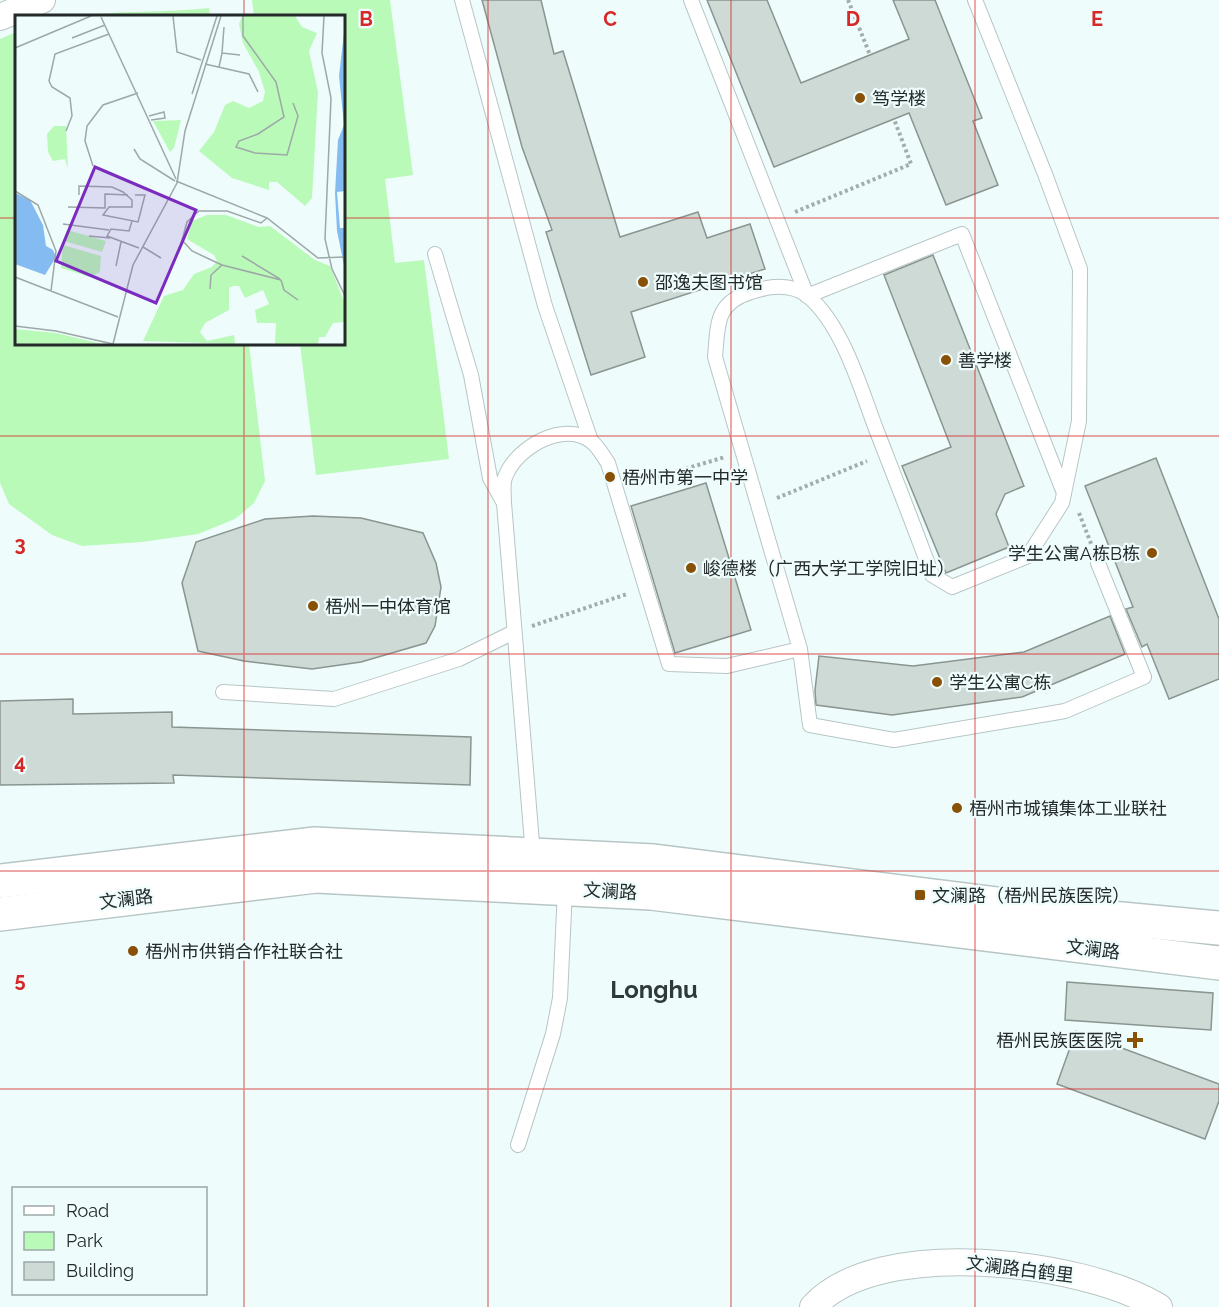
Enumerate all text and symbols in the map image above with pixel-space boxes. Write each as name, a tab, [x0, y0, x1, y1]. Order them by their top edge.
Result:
text: B	[359, 7, 373, 31]
text: C	[603, 7, 617, 31]
text: D	[846, 7, 860, 31]
text: E	[1091, 7, 1103, 31]
inset map	[15, 15, 345, 345]
place label: 笃学楼	[872, 88, 926, 109]
marker: 笃学楼	[853, 91, 867, 105]
place label: 邵逸夫图书馆	[655, 272, 763, 293]
marker: 邵逸夫图书馆	[636, 275, 650, 289]
place label: 善学楼	[958, 350, 1012, 371]
marker: 善学楼	[939, 353, 953, 367]
place label: 梧州市第一中学	[622, 467, 748, 488]
marker: 梧州市第一中学	[603, 470, 617, 484]
text: 3	[14, 532, 26, 556]
place label: 学生公寓A栋B栋	[1008, 543, 1140, 564]
marker: 学生公寓A栋B栋	[1145, 546, 1159, 560]
place label: 峻德楼（广西大学工学院旧址）	[703, 558, 955, 579]
marker: 峻德楼（广西大学工学院旧址）	[684, 561, 698, 575]
place label: 梧州一中体育馆	[325, 596, 451, 617]
marker: 梧州一中体育馆	[306, 599, 320, 613]
place label: 学生公寓C栋	[949, 672, 1051, 693]
marker: 学生公寓C栋	[930, 675, 944, 689]
text: 4	[14, 750, 26, 774]
place label: 梧州市城镇集体工业联社	[969, 798, 1167, 819]
marker: 梧州市城镇集体工业联社	[950, 801, 964, 815]
street label: 文澜路	[582, 879, 638, 903]
street label: 文澜路	[98, 885, 154, 913]
place label: 文澜路（梧州民族医院）	[932, 885, 1130, 906]
marker: 文澜路（梧州民族医院）	[913, 888, 927, 902]
street label: 文澜路	[1065, 935, 1121, 963]
place label: 梧州市供销合作社联合社	[145, 941, 343, 962]
marker: 梧州市供销合作社联合社	[126, 944, 140, 958]
text: 5	[14, 968, 26, 992]
district label: Longhu	[610, 975, 698, 1004]
place label: 梧州民族医医院	[996, 1030, 1122, 1051]
marker: 梧州民族医医院	[1126, 1031, 1144, 1049]
legend	[12, 1187, 207, 1295]
text: Road	[66, 1200, 109, 1221]
text: Park	[66, 1230, 103, 1251]
street label: 文澜路白鹤里	[965, 1252, 1075, 1286]
text: Building	[66, 1260, 134, 1281]

